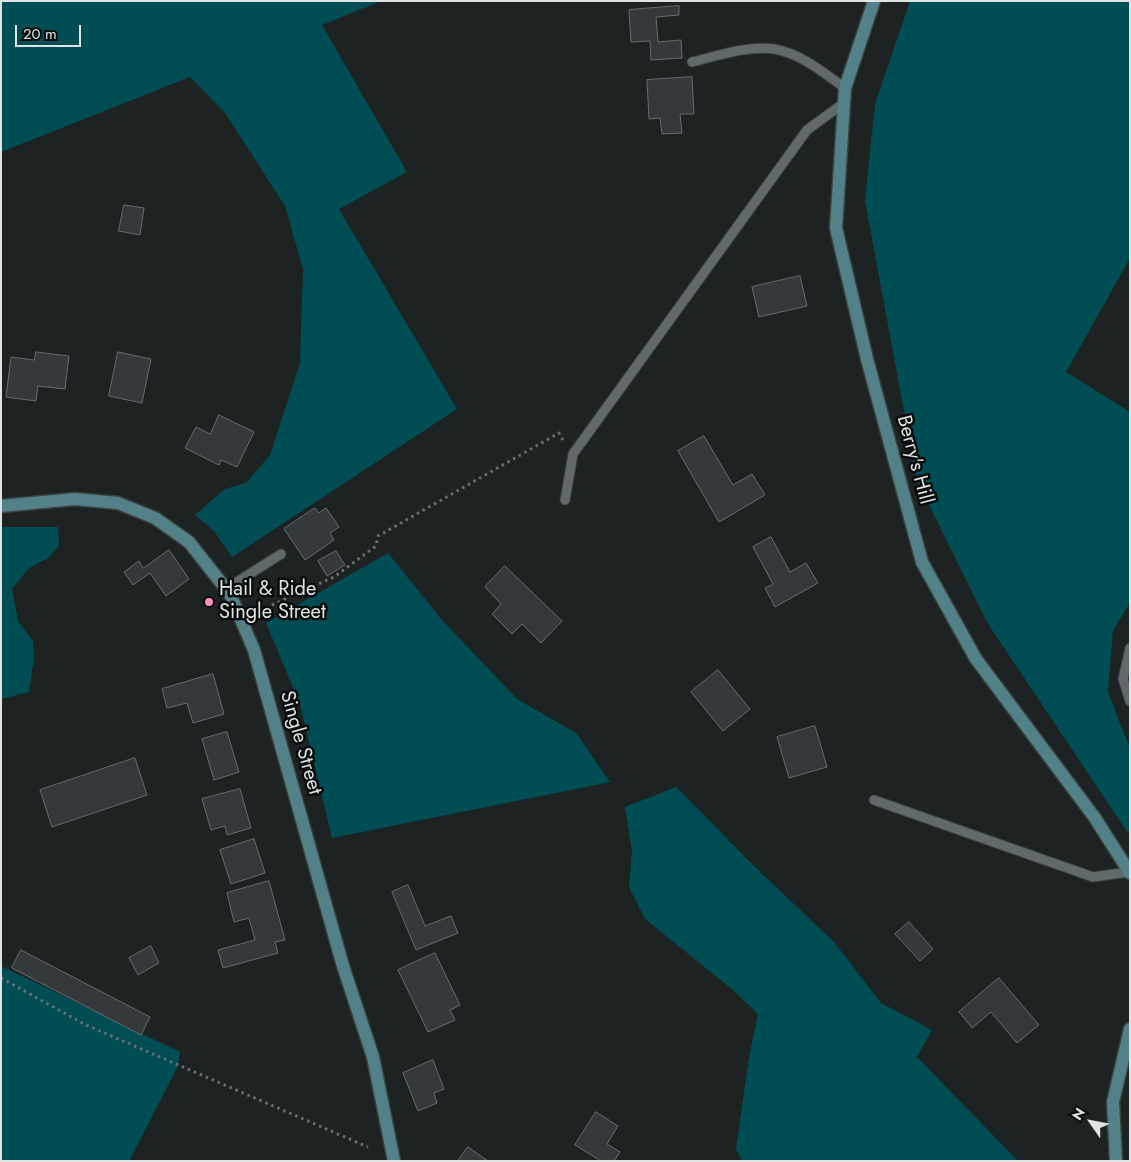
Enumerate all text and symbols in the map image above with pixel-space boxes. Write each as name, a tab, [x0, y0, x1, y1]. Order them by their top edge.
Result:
scale bar	[18, 15, 84, 47]
text: 20 m	[23, 23, 57, 45]
street label: Berry's Hill	[891, 413, 937, 507]
place label: Hail & Ride Single Street	[219, 578, 326, 625]
marker: Hail & Ride Single Street	[203, 596, 215, 608]
street label: Single Street	[274, 688, 326, 798]
north arrow	[1066, 1097, 1116, 1147]
text: N	[1067, 1104, 1090, 1124]

